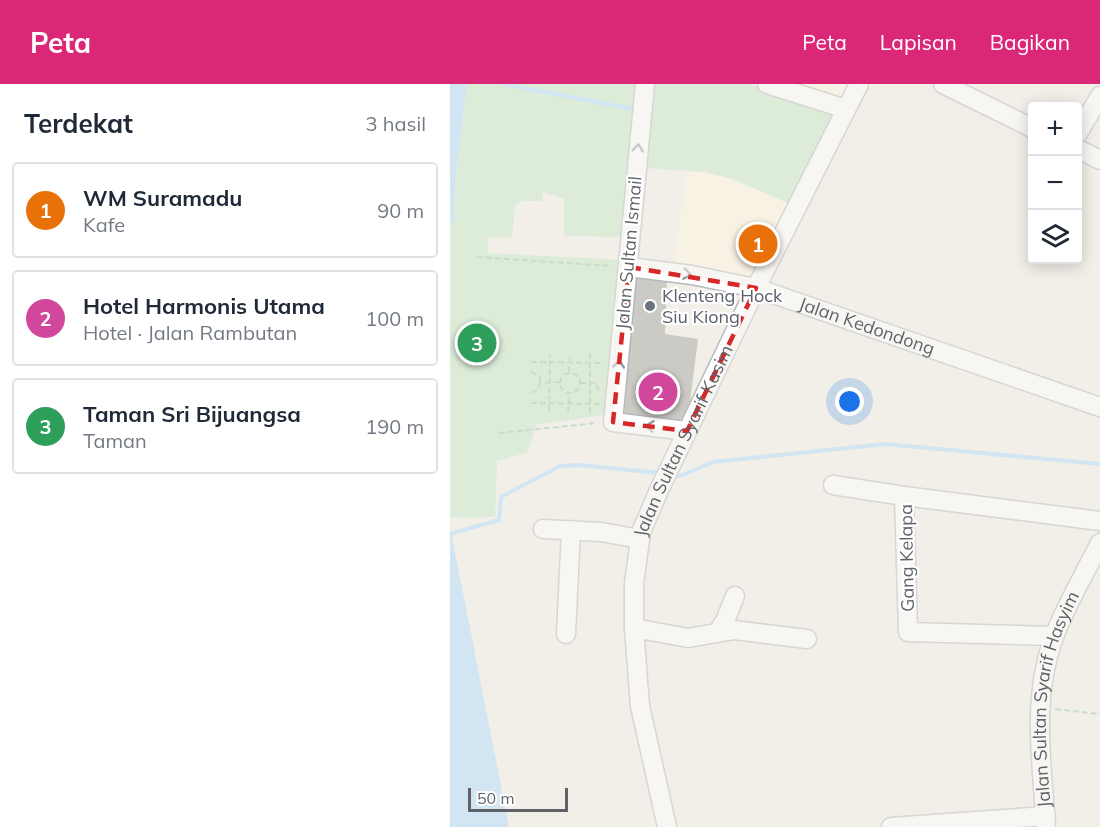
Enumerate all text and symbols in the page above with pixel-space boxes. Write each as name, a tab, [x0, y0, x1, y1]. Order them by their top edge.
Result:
text: Peta	[30, 25, 91, 60]
text: Peta	[802, 29, 847, 55]
text: Lapisan	[880, 29, 957, 55]
text: Bagikan	[990, 29, 1070, 55]
map controls	[1028, 102, 1082, 264]
button: +	[1028, 102, 1082, 156]
text: Terdekat	[24, 107, 133, 140]
text: 3 hasil	[366, 111, 426, 136]
one-way arrow	[631, 144, 644, 153]
button: −	[1028, 156, 1082, 210]
street label: Jalan Sultan Ismail	[610, 175, 647, 331]
text: WM Suramadu	[83, 184, 242, 212]
text: 1	[40, 198, 52, 223]
text: 90 m	[377, 198, 424, 223]
button: layers	[1028, 210, 1082, 264]
text: Kafe	[83, 212, 125, 237]
pin: 1	[738, 222, 778, 266]
one-way arrow	[682, 268, 691, 280]
place label: Klenteng Hock Siu Kiong	[662, 284, 783, 328]
text: Hotel Harmonis Utama	[83, 292, 325, 320]
street label: Jalan Kedondong	[796, 292, 938, 360]
marker: Klenteng Hock Siu Kiong	[643, 299, 657, 313]
text: 2	[40, 306, 52, 331]
text: 100 m	[365, 306, 424, 331]
text: Hotel · Jalan Rambutan	[83, 320, 297, 345]
pin: 3	[458, 320, 496, 366]
street label: Jalan Sultan Syarif Kasim	[629, 341, 738, 538]
one-way arrow	[612, 359, 625, 368]
pin: 2	[638, 370, 678, 414]
your location	[835, 387, 864, 416]
text: Taman Sri Bijuangsa	[83, 400, 301, 428]
text: 3	[40, 414, 52, 439]
text: 190 m	[365, 414, 424, 439]
one-way arrow	[645, 420, 654, 433]
text: Taman	[83, 428, 147, 453]
street label: Gang Kelapa	[894, 504, 919, 612]
street label: Jalan Sultan Syarif Hasyim	[1028, 587, 1084, 809]
scale bar	[468, 785, 568, 812]
text: 50 m	[477, 788, 514, 808]

